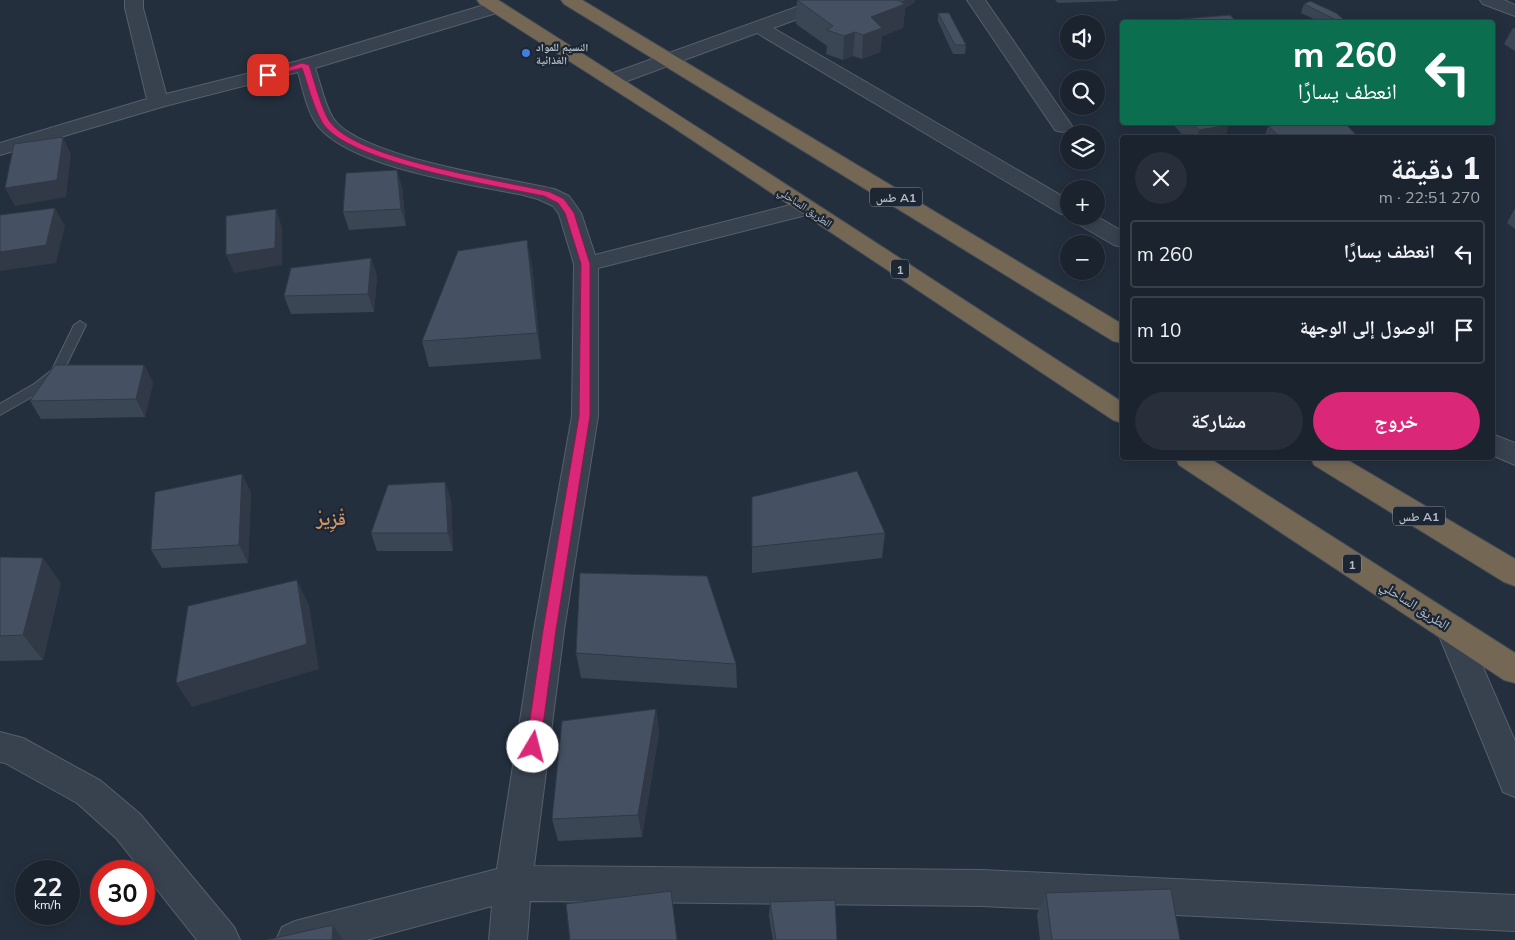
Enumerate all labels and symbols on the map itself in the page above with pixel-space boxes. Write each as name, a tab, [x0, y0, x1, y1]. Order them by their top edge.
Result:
place label: النسيم للمواد الغذائية	[536, 40, 588, 67]
marker: النسيم للمواد الغذائية	[520, 47, 532, 59]
pin	[247, 54, 289, 96]
street label: الطريق الساحلي	[774, 184, 835, 232]
road number: طس A1	[870, 188, 922, 206]
road number: 1	[891, 260, 909, 278]
district label: قْزِيرْ	[315, 506, 346, 533]
road number: طس A1	[1393, 506, 1445, 526]
road number: 1	[1343, 554, 1361, 574]
street label: الطريق الساحلي	[1375, 576, 1453, 636]
position arrow	[506, 720, 558, 772]
speed limit sign: 30	[90, 860, 155, 925]

